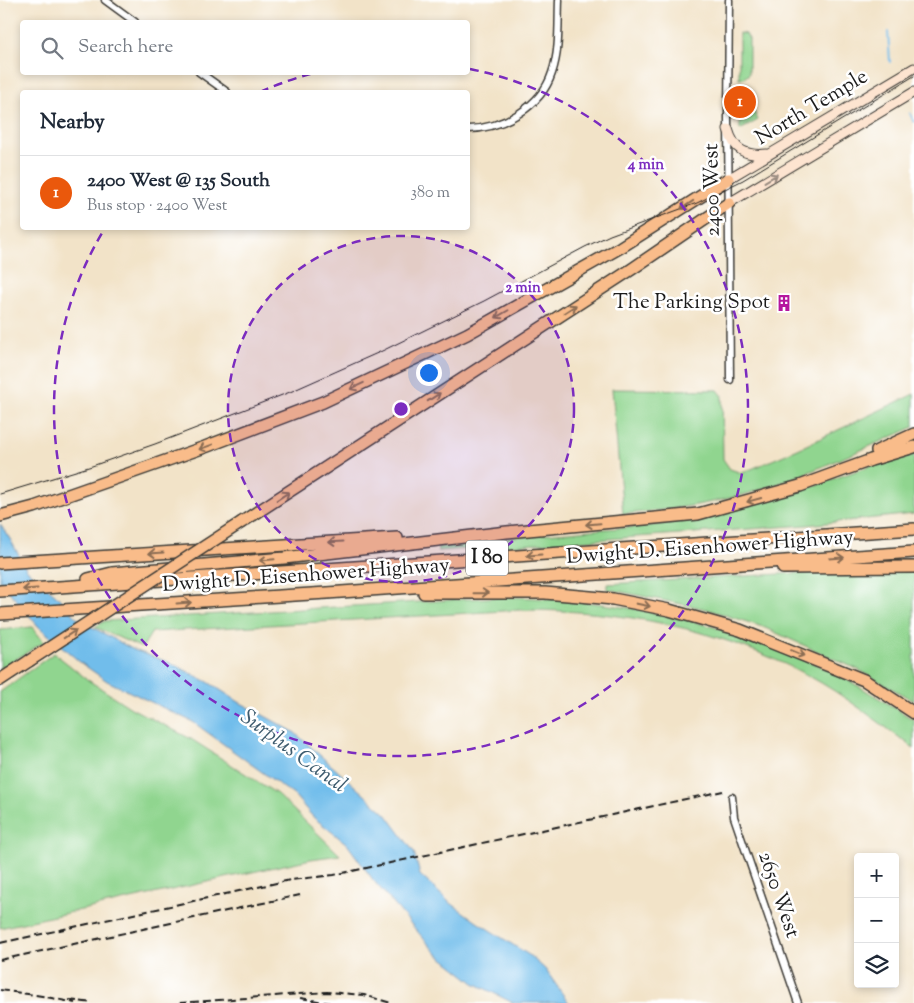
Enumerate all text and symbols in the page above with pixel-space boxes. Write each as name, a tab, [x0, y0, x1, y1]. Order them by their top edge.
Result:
search box	[20, 20, 470, 75]
icon: search	[38, 34, 66, 62]
text: Search here	[78, 34, 173, 61]
street label: North Temple	[750, 63, 874, 153]
pin: 1	[724, 83, 756, 121]
text: Nearby	[40, 108, 105, 138]
street label: 2400 West	[697, 143, 729, 237]
text: 4 min	[627, 155, 664, 176]
text: 2400 West @ 135 South	[87, 168, 270, 195]
one-way arrow	[764, 173, 778, 183]
text: 1	[53, 182, 59, 205]
text: 380 m	[410, 182, 450, 205]
text: Bus stop · 2400 West	[87, 195, 227, 218]
one-way arrow	[680, 199, 694, 210]
text: 2 min	[505, 278, 541, 299]
place label: The Parking Spot	[613, 288, 770, 318]
building icon: The Parking Spot	[774, 293, 794, 313]
one-way arrow	[563, 304, 577, 314]
one-way arrow	[495, 310, 510, 319]
your location	[416, 360, 442, 386]
one-way arrow	[350, 382, 365, 391]
one-way arrow	[426, 392, 440, 402]
centre of rings	[392, 400, 410, 418]
one-way arrow	[199, 443, 214, 452]
one-way arrow	[275, 490, 289, 500]
one-way arrow	[746, 496, 762, 505]
one-way arrow	[586, 520, 602, 529]
street label: Dwight D. Eisenhower Highway	[565, 523, 855, 573]
one-way arrow	[328, 537, 344, 546]
road number: I 80	[466, 540, 508, 576]
one-way arrow	[148, 548, 164, 558]
one-way arrow	[526, 550, 542, 559]
street label: Dwight D. Eisenhower Highway	[161, 551, 451, 601]
one-way arrow	[829, 553, 845, 562]
one-way arrow	[259, 555, 275, 565]
one-way arrow	[23, 584, 39, 593]
one-way arrow	[472, 588, 489, 598]
one-way arrow	[176, 598, 192, 608]
one-way arrow	[634, 601, 650, 610]
one-way arrow	[63, 629, 77, 639]
one-way arrow	[789, 649, 805, 658]
water label: Surplus Canal	[233, 702, 353, 802]
street label: 2650 West	[749, 848, 807, 942]
map controls	[854, 853, 899, 988]
button: +	[854, 853, 899, 898]
button: −	[854, 898, 899, 943]
button: layers	[854, 943, 899, 988]

